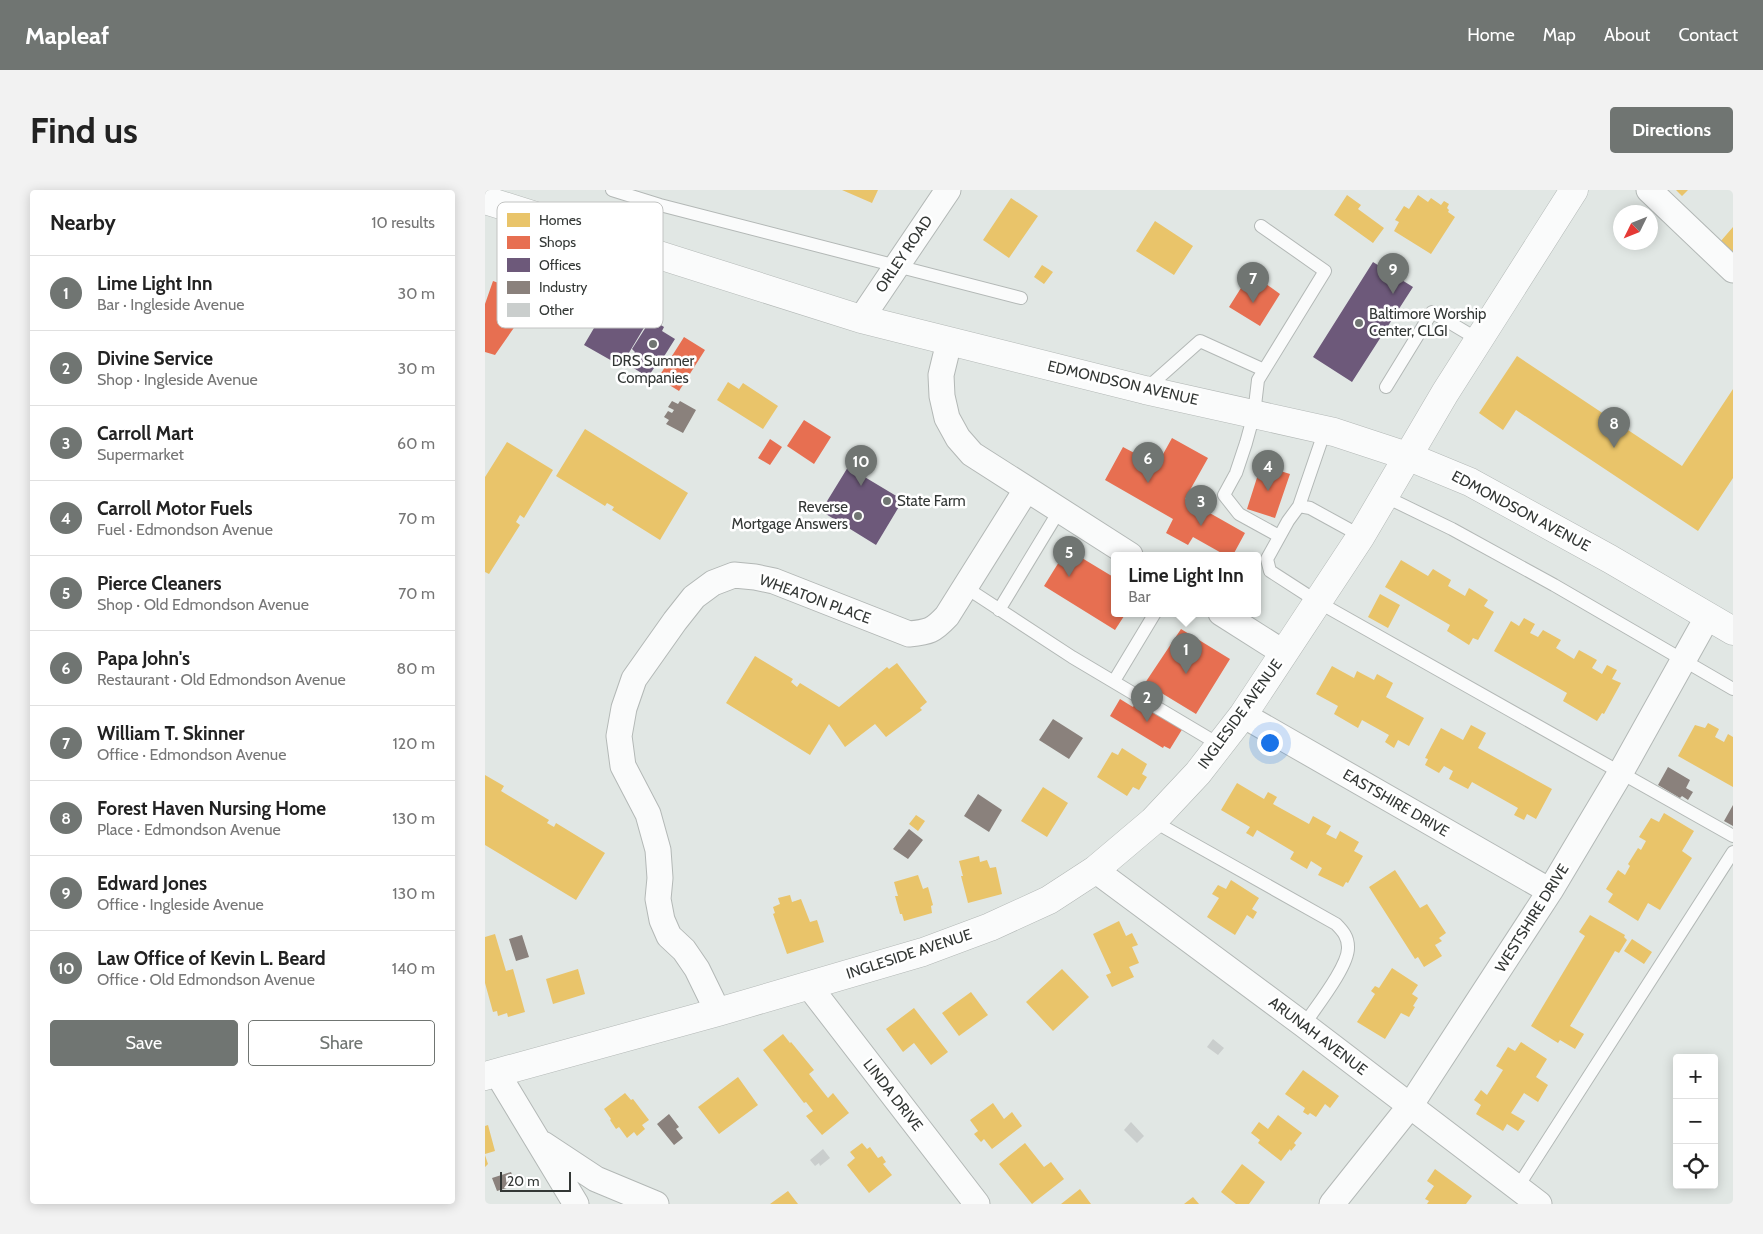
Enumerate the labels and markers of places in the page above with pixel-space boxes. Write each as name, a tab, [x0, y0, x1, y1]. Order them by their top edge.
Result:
pin: 9	[1377, 253, 1409, 294]
pin: 7	[1237, 262, 1269, 303]
place label: Baltimore Worship Center, CLGI	[1369, 305, 1486, 340]
marker: Baltimore Worship Center, CLGI	[1353, 317, 1365, 329]
marker: DRS Sumner Companies	[647, 338, 659, 350]
place label: DRS Sumner Companies	[612, 352, 695, 387]
pin: 8	[1598, 407, 1630, 448]
pin: 6	[1132, 442, 1164, 483]
pin: 10	[845, 445, 877, 486]
pin: 4	[1252, 450, 1284, 491]
pin: 3	[1185, 485, 1217, 526]
place label: State Farm	[897, 492, 966, 510]
marker: State Farm	[881, 495, 893, 507]
place label: Reverse Mortgage Answers	[731, 498, 848, 533]
marker: Reverse Mortgage Answers	[852, 510, 864, 522]
pin: 5	[1053, 536, 1085, 577]
pin: 1	[1170, 633, 1202, 674]
pin: 2	[1131, 681, 1163, 722]

